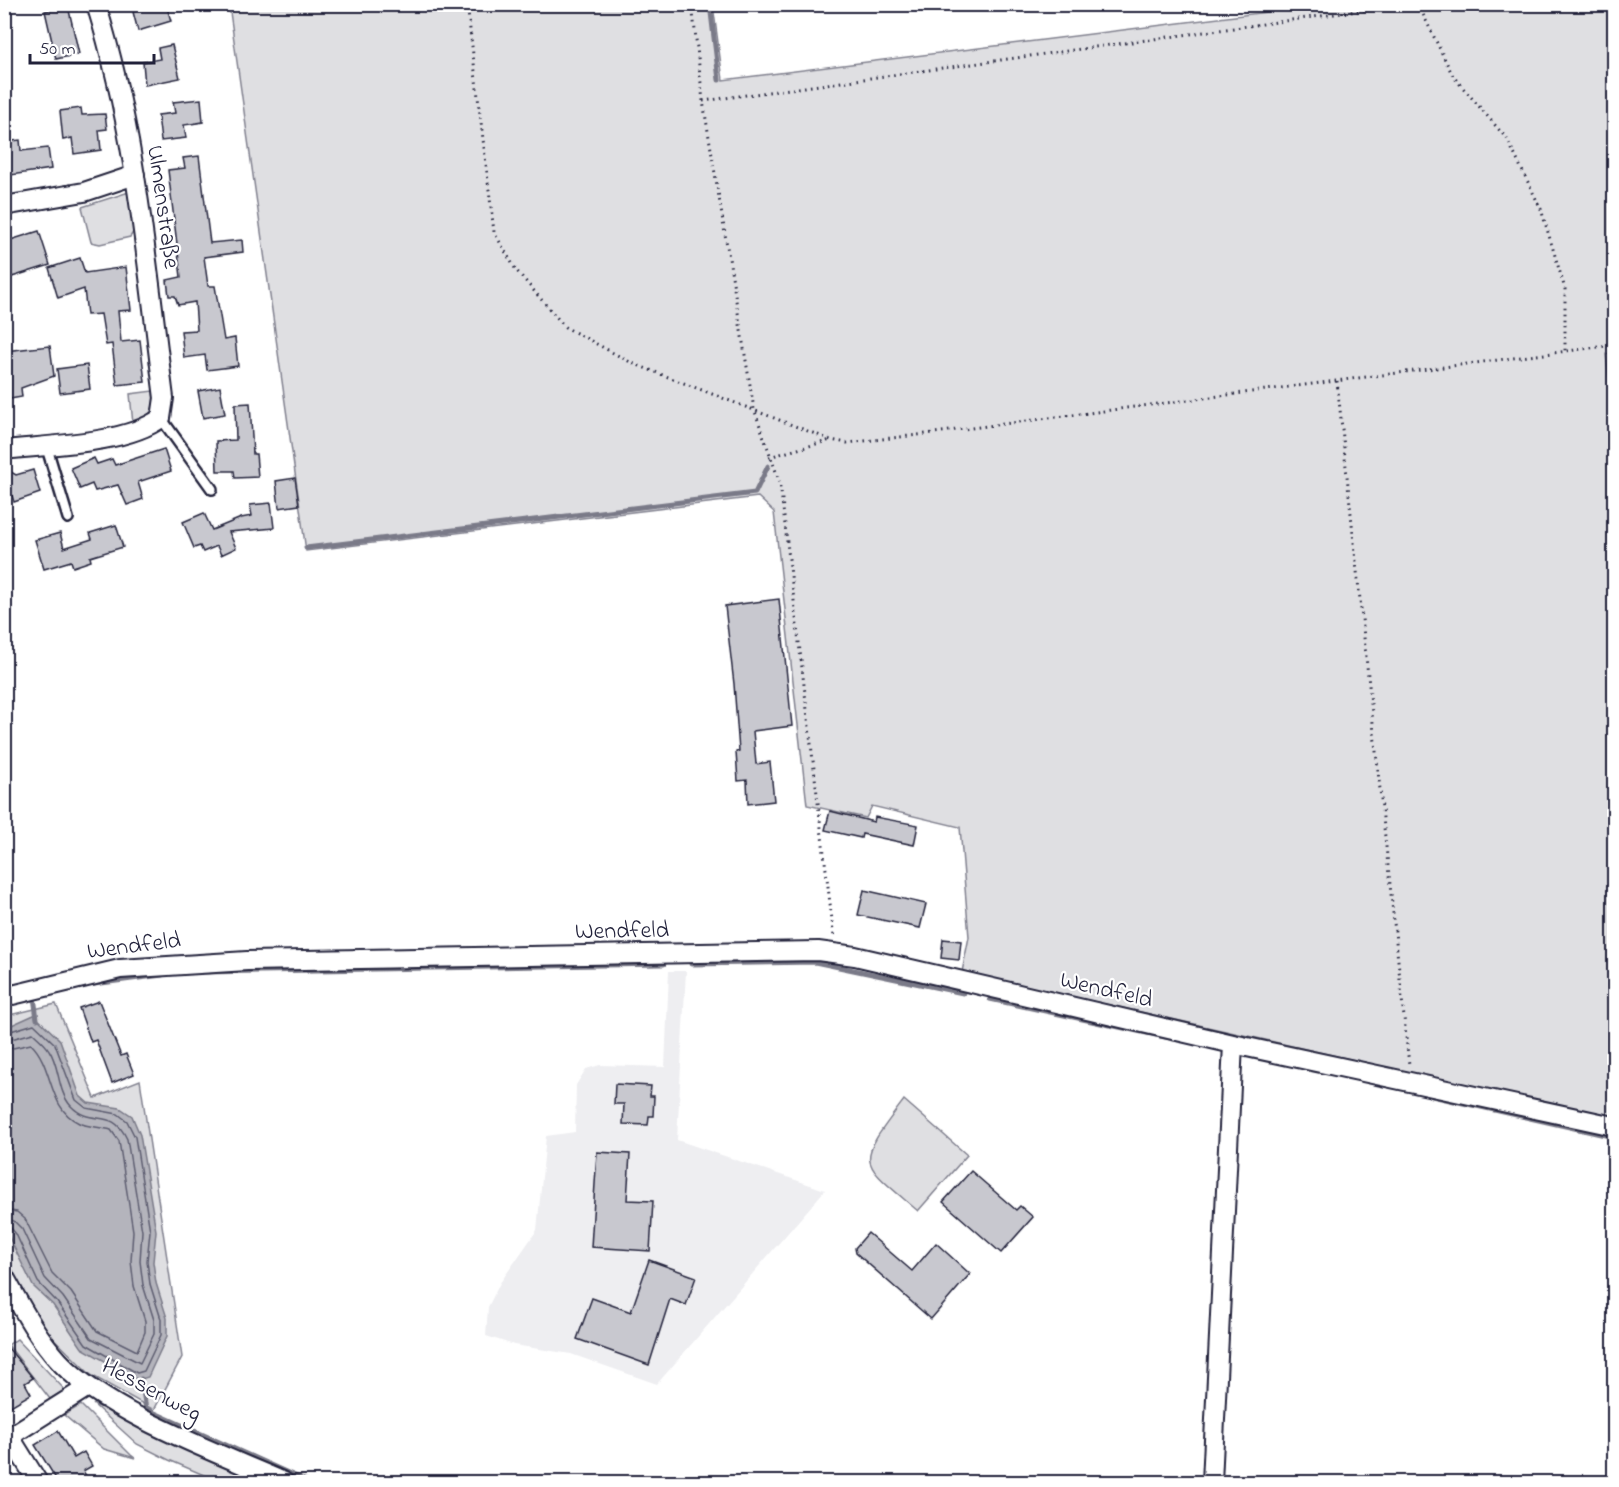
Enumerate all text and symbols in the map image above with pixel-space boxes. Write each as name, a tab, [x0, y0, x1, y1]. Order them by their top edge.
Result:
scale bar	[30, 27, 154, 65]
text: 50 m	[39, 37, 76, 63]
street label: Ulmenstraße	[136, 143, 188, 271]
street label: Wendfeld	[575, 914, 670, 950]
street label: Wendfeld	[85, 924, 183, 970]
street label: Wendfeld	[1056, 963, 1156, 1019]
street label: Hessenweg	[95, 1350, 207, 1432]

